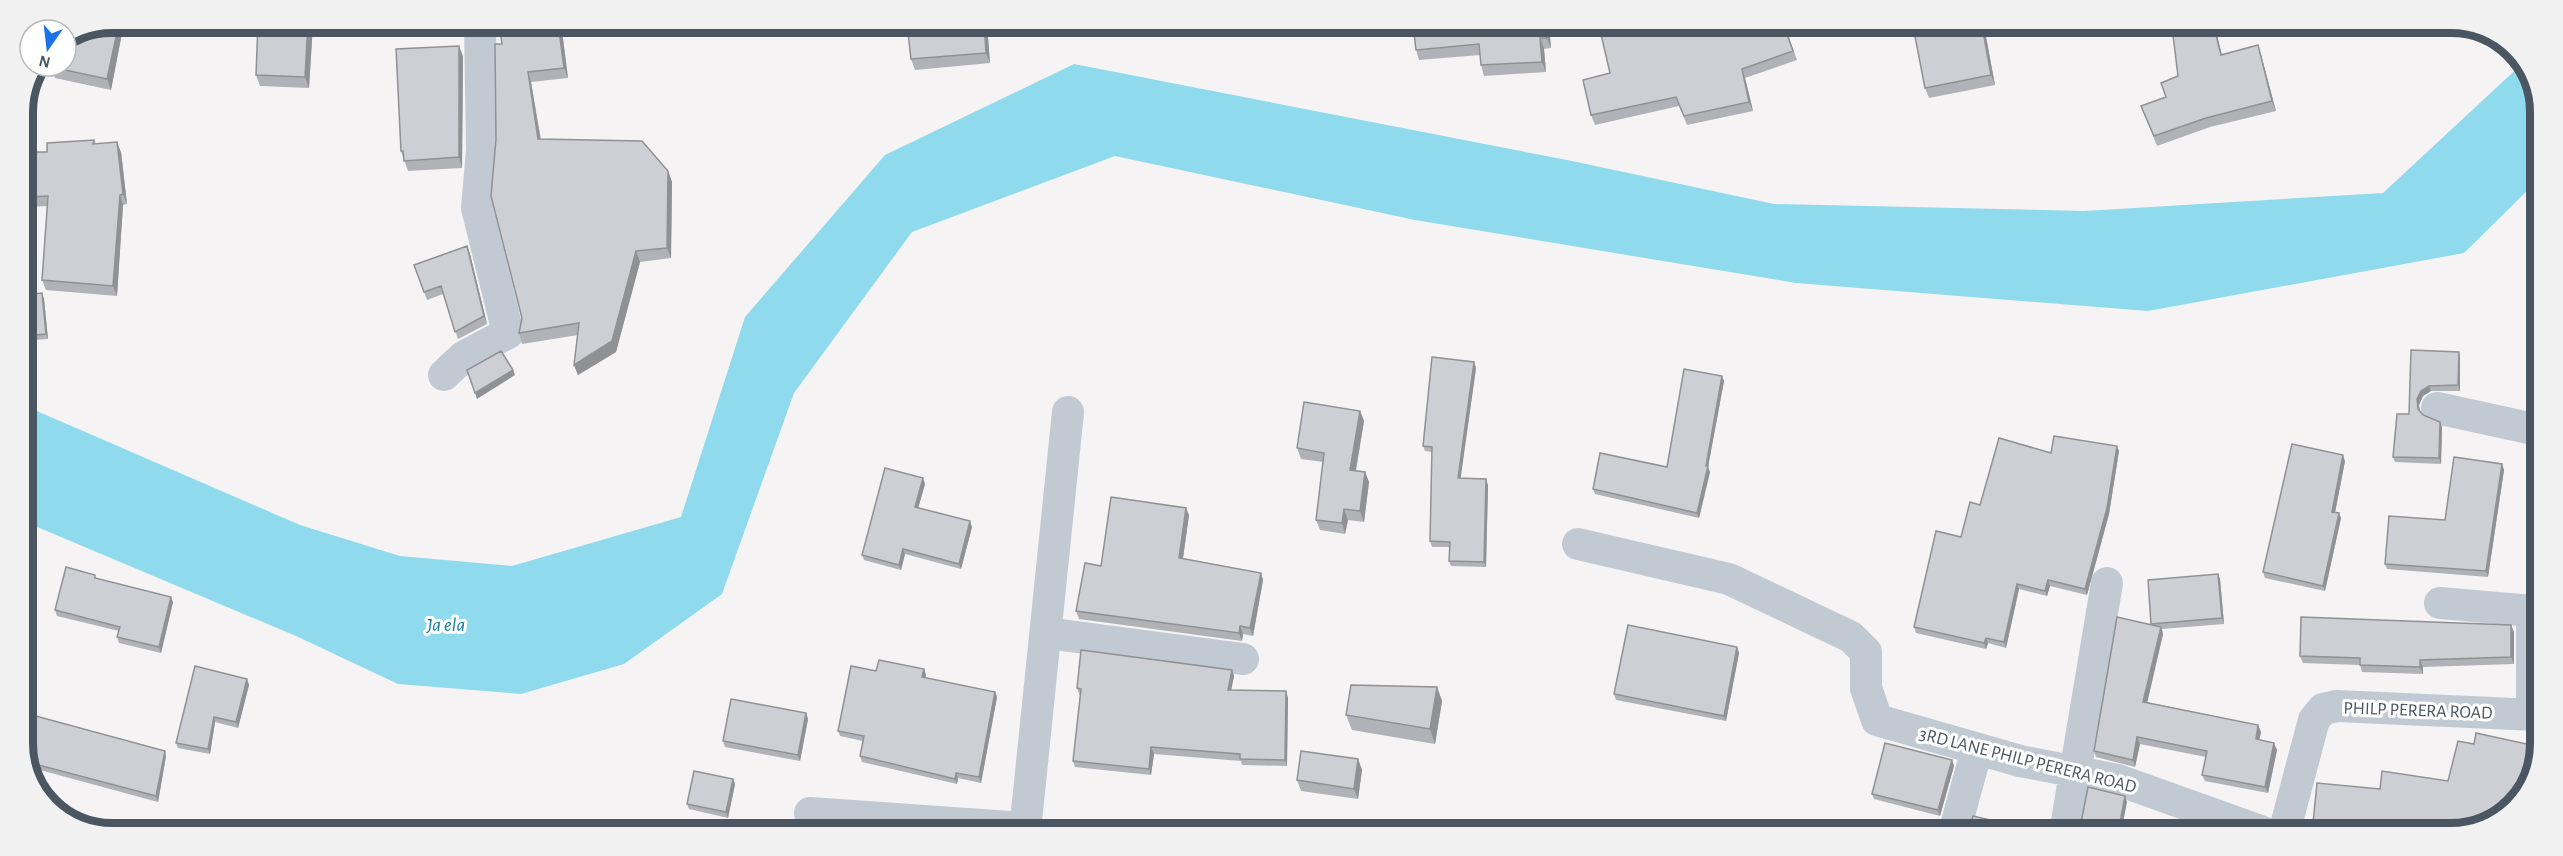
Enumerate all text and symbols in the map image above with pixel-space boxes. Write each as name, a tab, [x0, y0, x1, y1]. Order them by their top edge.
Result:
north arrow	[18, 18, 78, 78]
text: N	[37, 52, 52, 71]
water label: Ja ela	[426, 615, 465, 635]
street label: PHILP PERERA ROAD	[2343, 699, 2493, 723]
street label: 3RD LANE PHILP PERERA ROAD	[1917, 725, 2138, 797]

